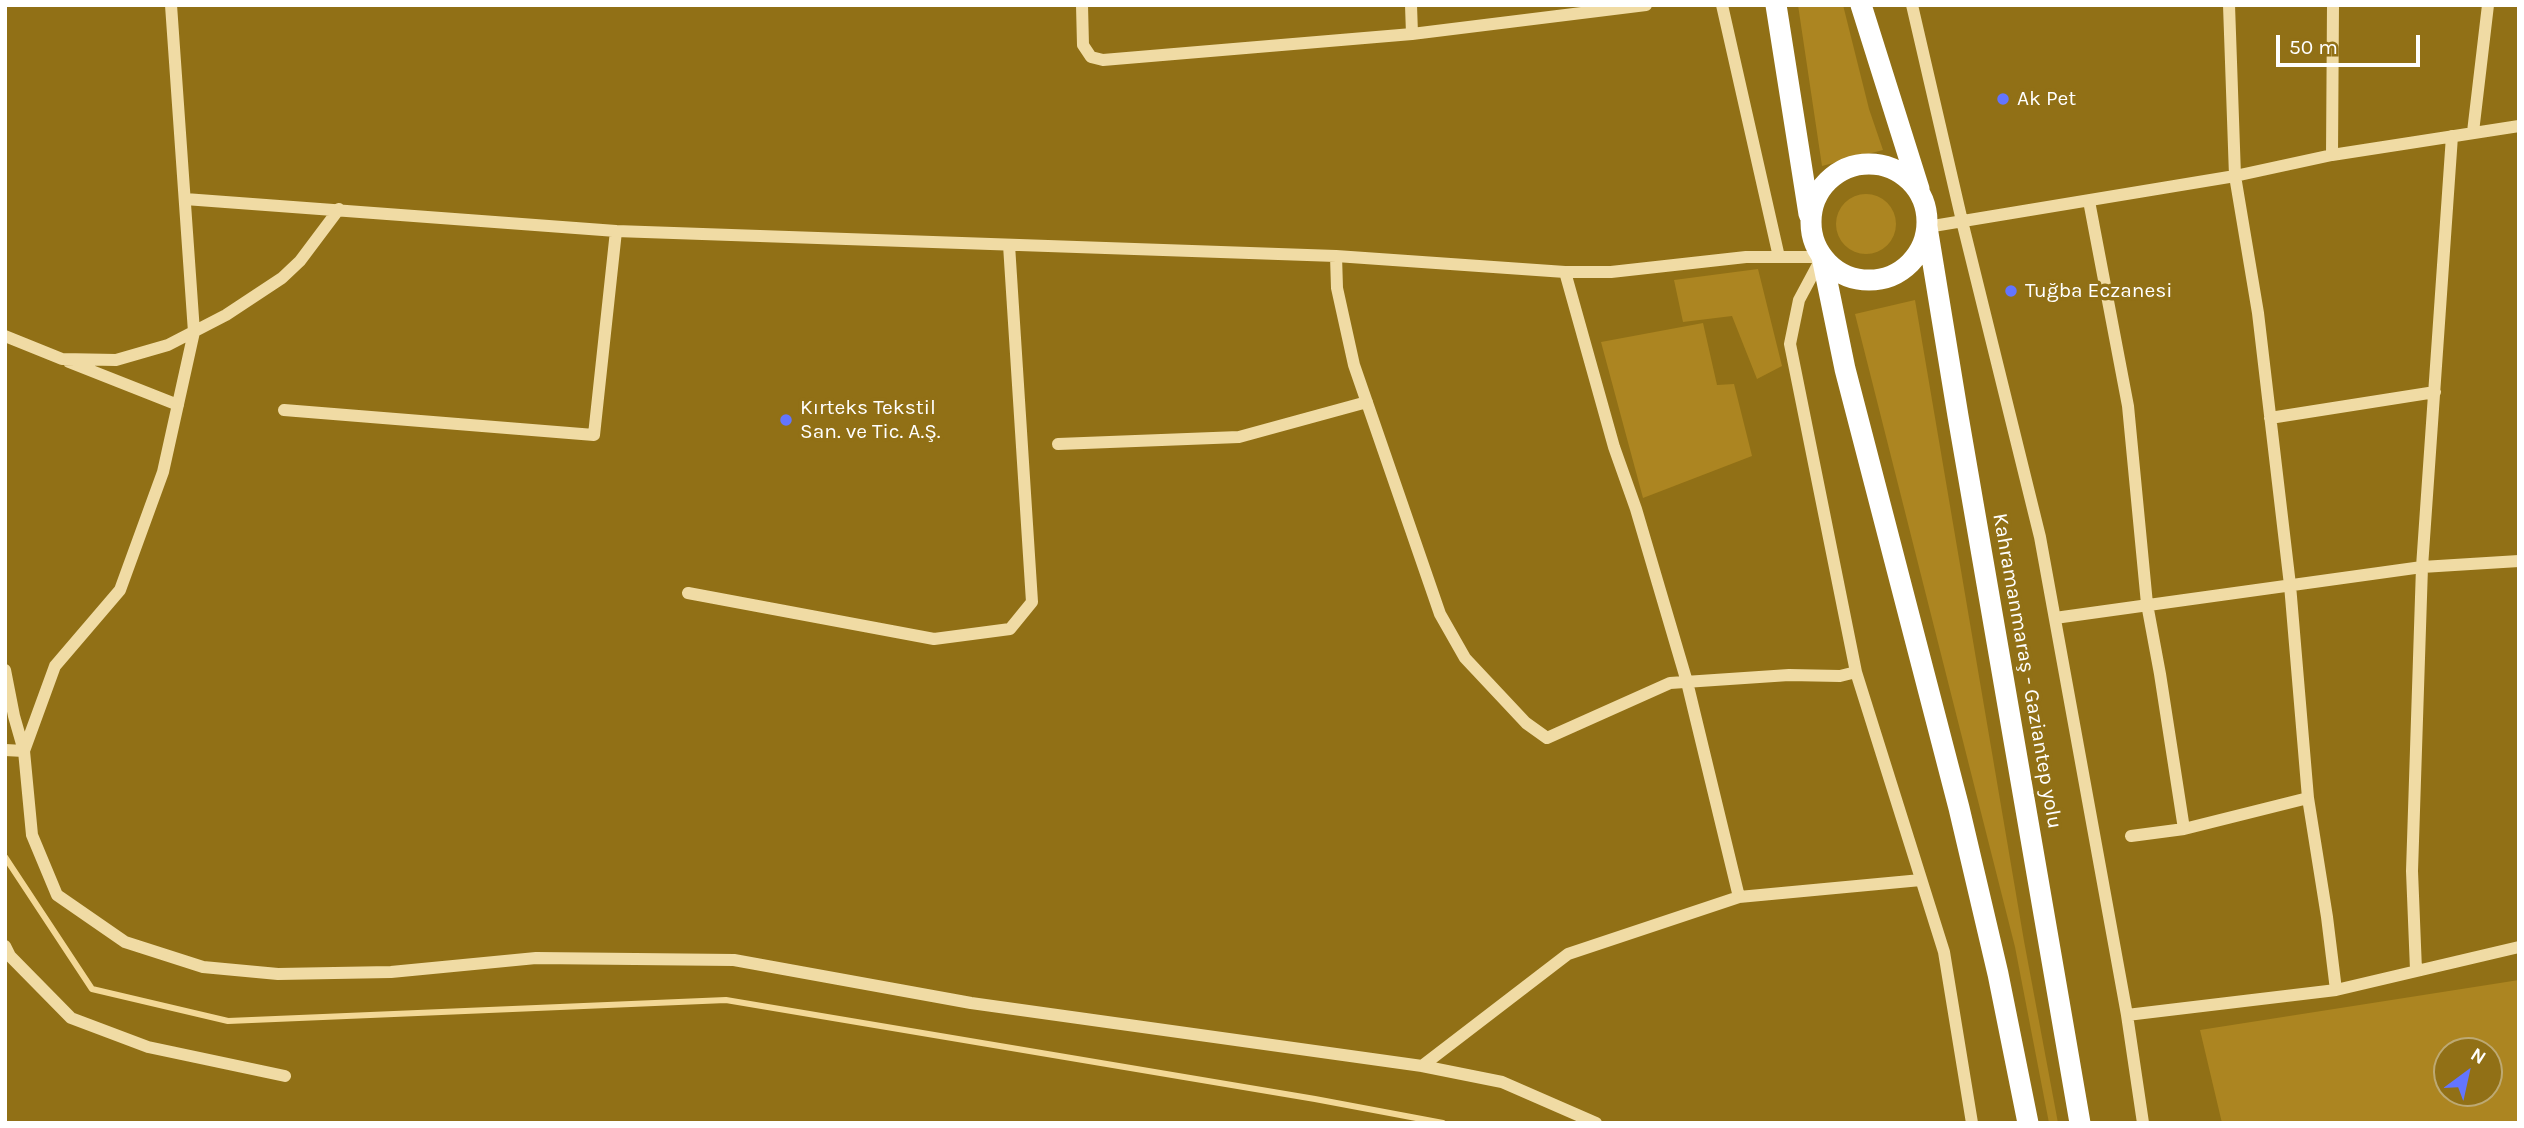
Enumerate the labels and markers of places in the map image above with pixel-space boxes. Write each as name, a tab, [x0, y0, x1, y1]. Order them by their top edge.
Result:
place label: Ak Pet	[2017, 86, 2076, 112]
marker: Ak Pet	[1995, 91, 2011, 107]
place label: Tuğba Eczanesi	[2025, 278, 2173, 304]
marker: Tuğba Eczanesi	[2003, 283, 2019, 299]
place label: Kırteks Tekstil San. ve Tic. A.Ş.	[800, 395, 941, 445]
marker: Kırteks Tekstil San. ve Tic. A.Ş.	[778, 412, 794, 428]

